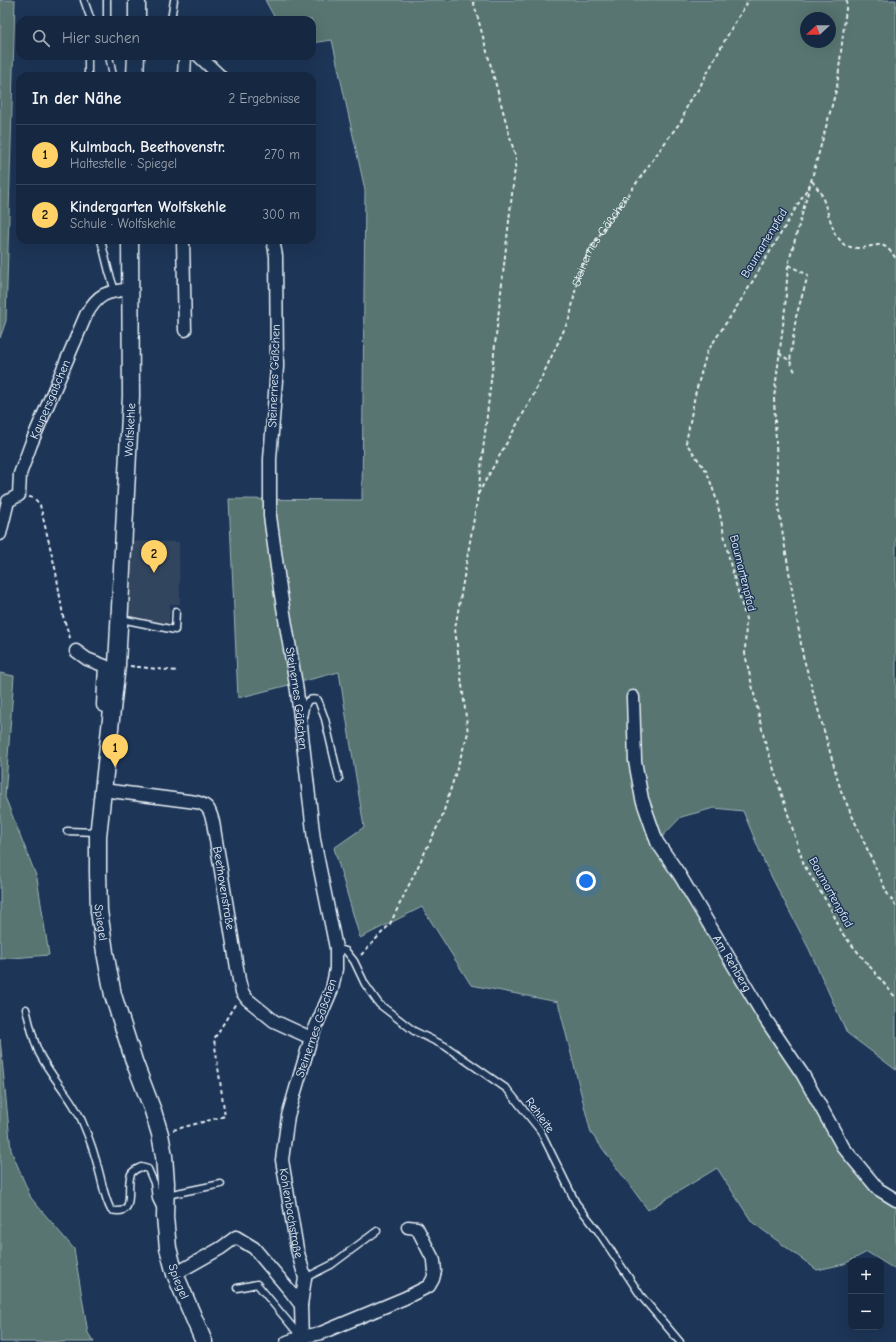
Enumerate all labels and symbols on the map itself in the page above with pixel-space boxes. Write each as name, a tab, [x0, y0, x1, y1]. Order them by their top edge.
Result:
north arrow	[800, 12, 836, 48]
street label: Steinernes Gäßchen	[569, 193, 632, 287]
street label: Baumartenpfad	[738, 206, 790, 280]
street label: Steinernes Gäßchen	[265, 324, 283, 428]
street label: Kaupersgäßchen	[27, 358, 73, 441]
street label: Wolfskehle	[122, 403, 138, 457]
street label: Baumartenpfad	[727, 533, 759, 613]
pin: 2	[141, 540, 167, 573]
street label: Steinernes Gäßchen	[283, 646, 311, 751]
pin: 1	[102, 734, 128, 767]
street label: Beethovenstraße	[210, 845, 238, 931]
street label: Baumartenpfad	[806, 854, 856, 930]
your location	[576, 871, 596, 891]
street label: Spiegel	[92, 904, 110, 942]
street label: Am Rehberg	[710, 932, 755, 994]
street label: Steinernes Gäßchen	[293, 977, 339, 1079]
street label: Rehleite	[523, 1095, 557, 1135]
street label: Kohlenbachstraße	[276, 1167, 306, 1260]
street label: Spiegel	[166, 1262, 192, 1301]

